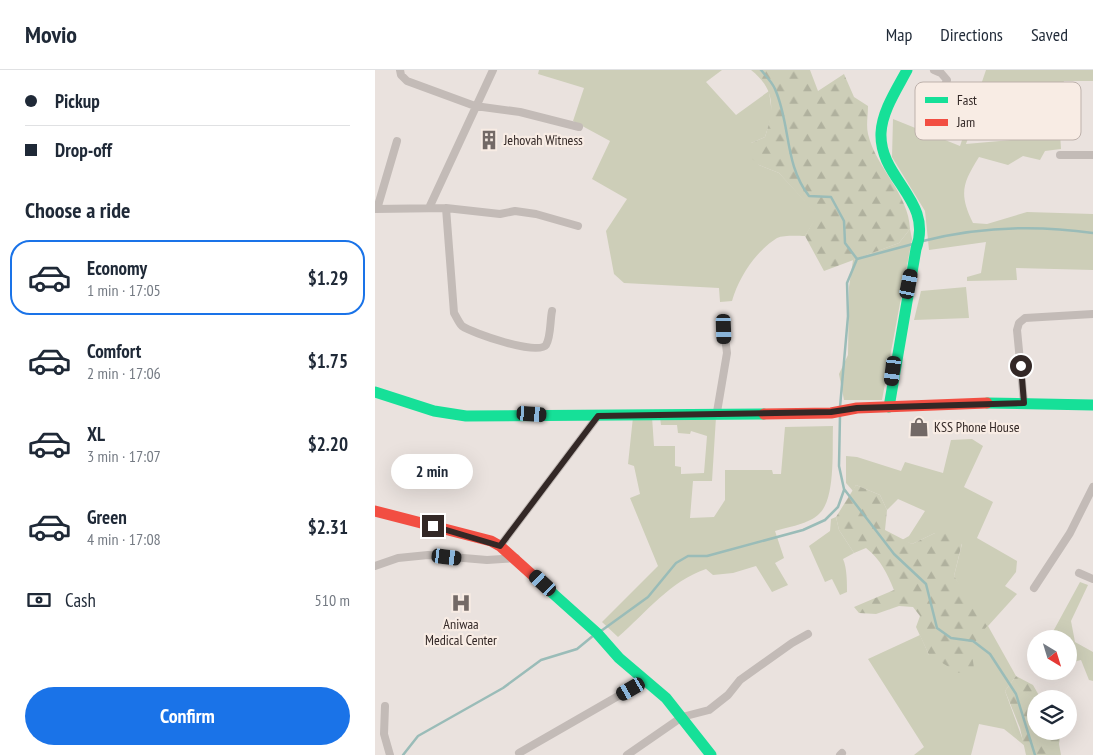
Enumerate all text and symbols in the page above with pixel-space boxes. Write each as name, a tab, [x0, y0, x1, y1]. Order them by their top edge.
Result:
text: Movio	[25, 19, 77, 50]
text: Map	[886, 23, 912, 46]
text: Directions	[940, 23, 1003, 46]
text: Saved	[1031, 23, 1068, 46]
legend	[915, 82, 1081, 140]
text: Pickup	[55, 89, 100, 113]
text: Fast	[957, 91, 977, 109]
text: Jam	[956, 113, 975, 131]
building icon: Jehovah Witness	[478, 129, 500, 151]
place label: Jehovah Witness	[503, 131, 583, 149]
text: Drop-off	[55, 138, 112, 162]
text: Choose a ride	[25, 196, 130, 224]
icon: car	[27, 255, 72, 300]
text: Economy	[87, 256, 147, 280]
text: $1.29	[308, 266, 348, 290]
car	[898, 268, 919, 300]
text: 1 min · 17:05	[87, 280, 161, 300]
car	[715, 314, 732, 344]
icon: car	[27, 338, 72, 383]
text: Comfort	[87, 339, 141, 363]
text: $1.75	[308, 349, 348, 373]
car	[883, 355, 902, 387]
route start	[1010, 355, 1032, 377]
text: 2 min · 17:06	[87, 363, 161, 383]
car	[516, 405, 547, 423]
shop icon: KSS Phone House	[908, 416, 930, 438]
place label: KSS Phone House	[934, 418, 1020, 436]
icon: car	[27, 421, 72, 466]
text: XL	[87, 422, 105, 446]
text: $2.20	[308, 432, 348, 456]
text: 3 min · 17:07	[87, 446, 161, 466]
callout: 2 min	[392, 454, 474, 488]
text: 2 min	[416, 461, 448, 481]
icon: car	[27, 504, 72, 549]
text: Green	[87, 505, 127, 529]
text: $2.31	[308, 515, 348, 539]
route end	[422, 515, 444, 537]
text: 4 min · 17:08	[87, 529, 161, 549]
car	[431, 548, 462, 566]
car	[526, 567, 559, 599]
icon: cash	[25, 586, 53, 614]
text: Cash	[65, 588, 96, 612]
text: 510 m	[315, 590, 350, 610]
hospital icon: Aniwaa Medical Center	[450, 592, 472, 614]
place label: Aniwaa Medical Center	[425, 615, 497, 649]
north arrow	[1027, 630, 1077, 680]
map controls	[1027, 630, 1077, 740]
car	[614, 675, 647, 703]
button: Confirm	[25, 687, 350, 745]
button: layers	[1027, 690, 1077, 740]

